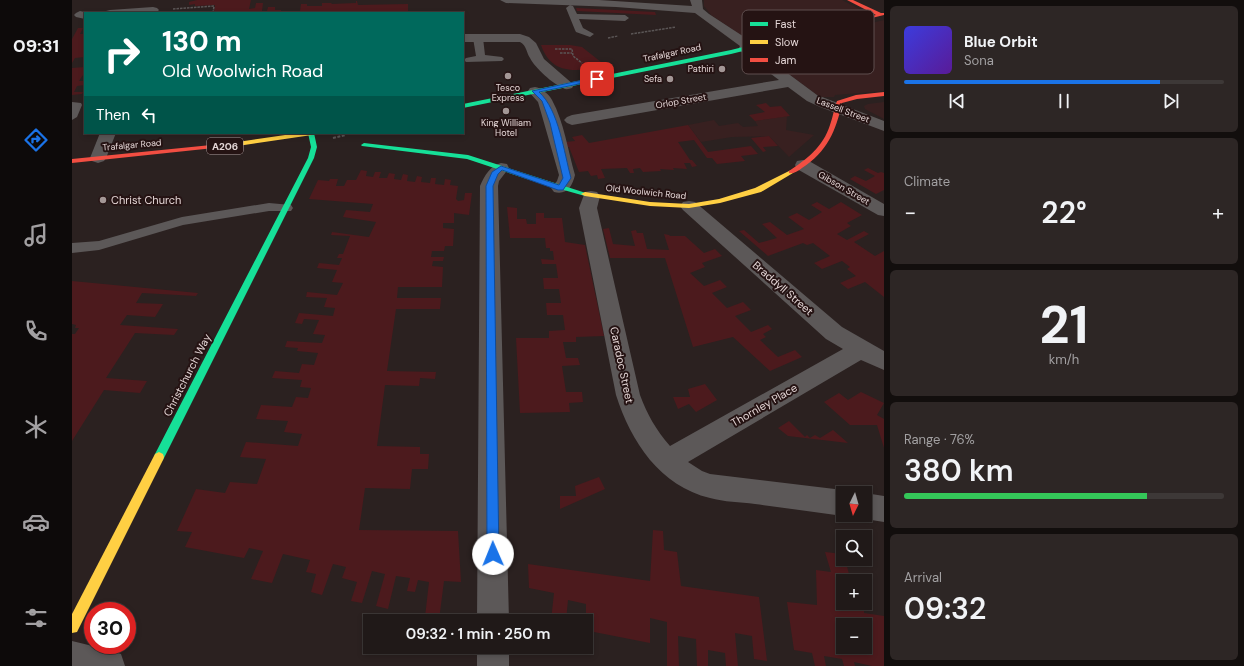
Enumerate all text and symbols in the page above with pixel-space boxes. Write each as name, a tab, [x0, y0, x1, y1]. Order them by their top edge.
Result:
legend	[742, 10, 874, 74]
text: Fast	[775, 17, 796, 31]
text: 130 m	[162, 23, 242, 60]
icon: right	[96, 28, 148, 80]
text: Blue Orbit	[964, 32, 1038, 52]
text: 09:31	[13, 34, 59, 58]
text: Slow	[775, 35, 799, 49]
street label: Trafalgar Road	[642, 41, 703, 65]
text: Sona	[964, 52, 994, 69]
text: Jam	[775, 53, 796, 67]
text: Old Woolwich Road	[162, 59, 323, 83]
pin	[580, 62, 614, 96]
place label: Pathiri	[688, 63, 714, 75]
marker: Pathiri	[717, 64, 727, 74]
icon: arrive	[586, 68, 608, 90]
marker: Tesco Express	[503, 71, 513, 81]
place label: Sefa	[644, 73, 662, 85]
marker: Sefa	[665, 74, 675, 84]
place label: Tesco Express	[492, 82, 525, 104]
icon: previous	[946, 90, 968, 112]
icon: pause	[1053, 90, 1075, 112]
icon: next	[1160, 90, 1182, 112]
street label: Orlop Street	[655, 91, 708, 111]
street label: Lassell Street	[815, 94, 872, 126]
icon: left	[138, 104, 160, 126]
text: Then	[96, 105, 130, 125]
marker: King William Hotel	[501, 106, 511, 116]
place label: King William Hotel	[481, 117, 531, 139]
icon: directions	[22, 126, 50, 154]
street label: Trafalgar Road	[102, 136, 162, 154]
road number: A206	[207, 138, 243, 154]
street label: Gibson Street	[816, 168, 872, 208]
text: Climate	[904, 173, 950, 190]
street label: Old Woolwich Road	[605, 182, 687, 202]
place label: Christ Church	[111, 193, 181, 207]
text: 22°	[1041, 193, 1087, 232]
marker: Christ Church	[98, 195, 108, 205]
text: −	[904, 198, 916, 227]
text: +	[1212, 198, 1224, 227]
icon: music	[22, 221, 50, 249]
street label: Braddyll Street	[750, 258, 816, 318]
text: 21	[1040, 291, 1088, 359]
icon: phone	[22, 317, 50, 345]
street label: Caradoc Street	[607, 326, 637, 404]
street label: Christchurch Way	[160, 331, 214, 419]
text: km/h	[1049, 351, 1079, 368]
street label: Thornley Place	[728, 380, 800, 430]
icon: climate	[22, 413, 50, 441]
text: Range · 76%	[904, 431, 975, 448]
text: 380 km	[904, 451, 1013, 490]
north arrow	[836, 486, 872, 522]
map controls	[836, 486, 872, 654]
icon: car	[22, 508, 50, 536]
button: search	[836, 530, 872, 566]
position arrow	[472, 533, 514, 575]
text: Arrival	[904, 569, 942, 586]
button: +	[836, 574, 872, 610]
text: 09:32	[904, 589, 986, 628]
speed limit sign: 30	[84, 602, 136, 654]
icon: filters	[22, 604, 50, 632]
button: −	[836, 618, 872, 654]
text: 09:32 · 1 min · 250 m	[406, 624, 550, 644]

